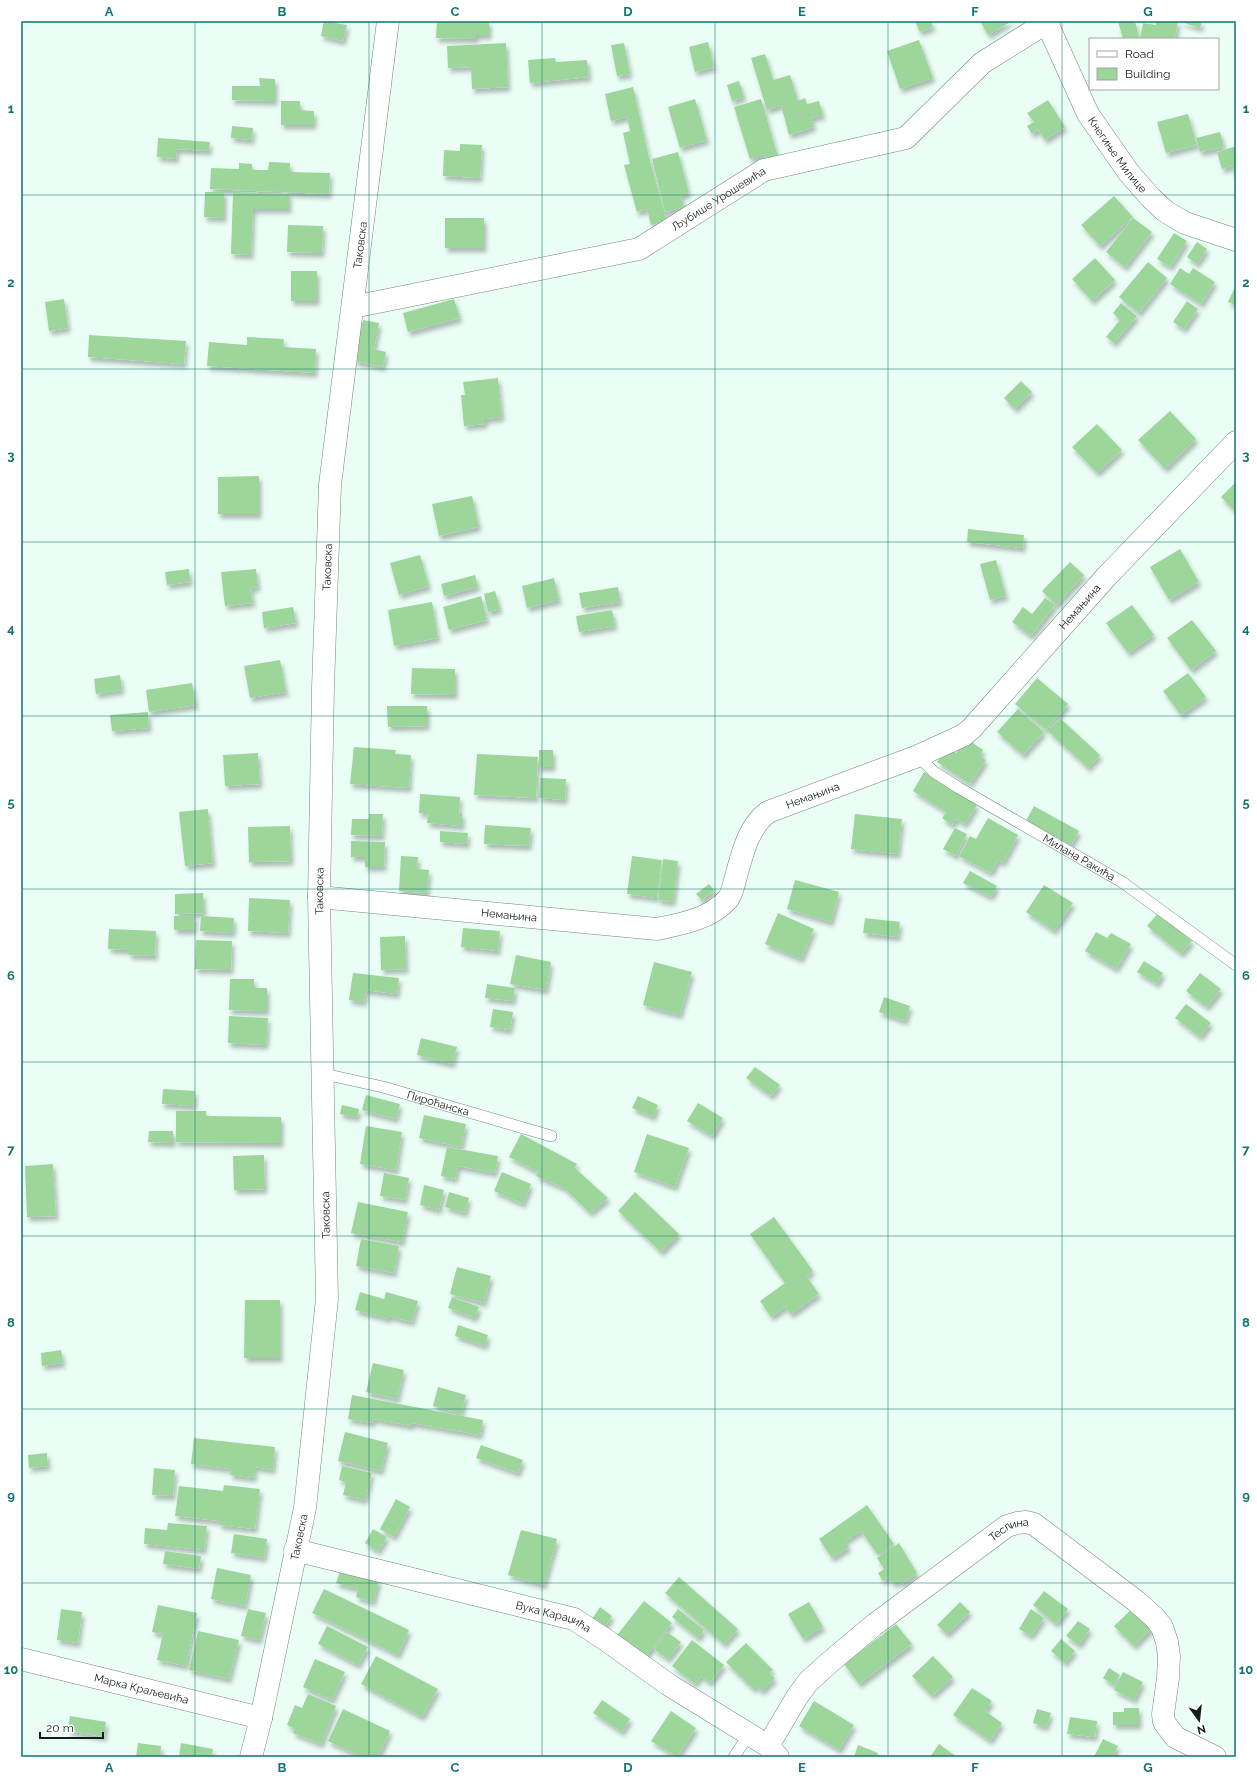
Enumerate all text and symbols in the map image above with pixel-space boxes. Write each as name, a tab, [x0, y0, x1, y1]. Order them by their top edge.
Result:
text: A	[105, 4, 114, 19]
text: B	[278, 4, 287, 19]
text: C	[451, 4, 460, 19]
text: D	[623, 4, 633, 19]
text: E	[798, 4, 806, 19]
text: F	[971, 4, 979, 19]
text: G	[1143, 4, 1153, 19]
legend	[1089, 38, 1219, 90]
text: Road	[1125, 47, 1154, 61]
text: Building	[1125, 67, 1171, 81]
text: 1	[8, 101, 15, 116]
text: 1	[1243, 101, 1250, 116]
street label: Кнегиње Милице	[1085, 114, 1150, 196]
street label: Љубише Урошевића	[669, 164, 768, 233]
street label: Таковска	[351, 221, 369, 269]
text: 2	[7, 275, 15, 290]
text: 2	[1242, 275, 1250, 290]
text: 3	[7, 448, 15, 463]
text: 3	[1242, 448, 1250, 463]
street label: Таковска	[320, 543, 334, 591]
street label: Немањина	[1056, 581, 1103, 632]
text: 4	[7, 621, 15, 636]
text: 4	[1242, 621, 1250, 636]
street label: Немањина	[784, 779, 841, 811]
text: 5	[7, 795, 15, 810]
text: 5	[1242, 795, 1250, 810]
street label: Милана Ракића	[1041, 831, 1118, 883]
street label: Таковска	[312, 867, 326, 915]
street label: Немањина	[481, 906, 538, 924]
text: 6	[7, 968, 15, 983]
text: 6	[1242, 968, 1250, 983]
street label: Пироћанска	[406, 1088, 471, 1118]
text: 7	[7, 1142, 15, 1157]
text: 7	[1242, 1142, 1250, 1157]
street label: Таковска	[319, 1191, 333, 1239]
text: 8	[7, 1315, 15, 1330]
text: 8	[1242, 1315, 1250, 1330]
text: 9	[7, 1488, 15, 1503]
text: 9	[1242, 1488, 1250, 1503]
street label: Таковска	[288, 1513, 310, 1562]
street label: Теслина	[986, 1515, 1029, 1544]
street label: Вука Караџића	[514, 1598, 593, 1635]
text: 10	[4, 1662, 18, 1677]
text: 10	[1239, 1662, 1253, 1677]
street label: Марка Краљевића	[93, 1671, 190, 1706]
north arrow	[1179, 1700, 1219, 1740]
scale bar	[40, 1714, 103, 1740]
text: 20 m	[46, 1721, 74, 1735]
text: N	[1196, 1722, 1207, 1737]
text: A	[105, 1760, 114, 1775]
text: B	[278, 1760, 287, 1775]
text: C	[451, 1760, 460, 1775]
text: D	[623, 1760, 633, 1775]
text: E	[798, 1760, 806, 1775]
text: F	[971, 1760, 979, 1775]
text: G	[1143, 1760, 1153, 1775]

